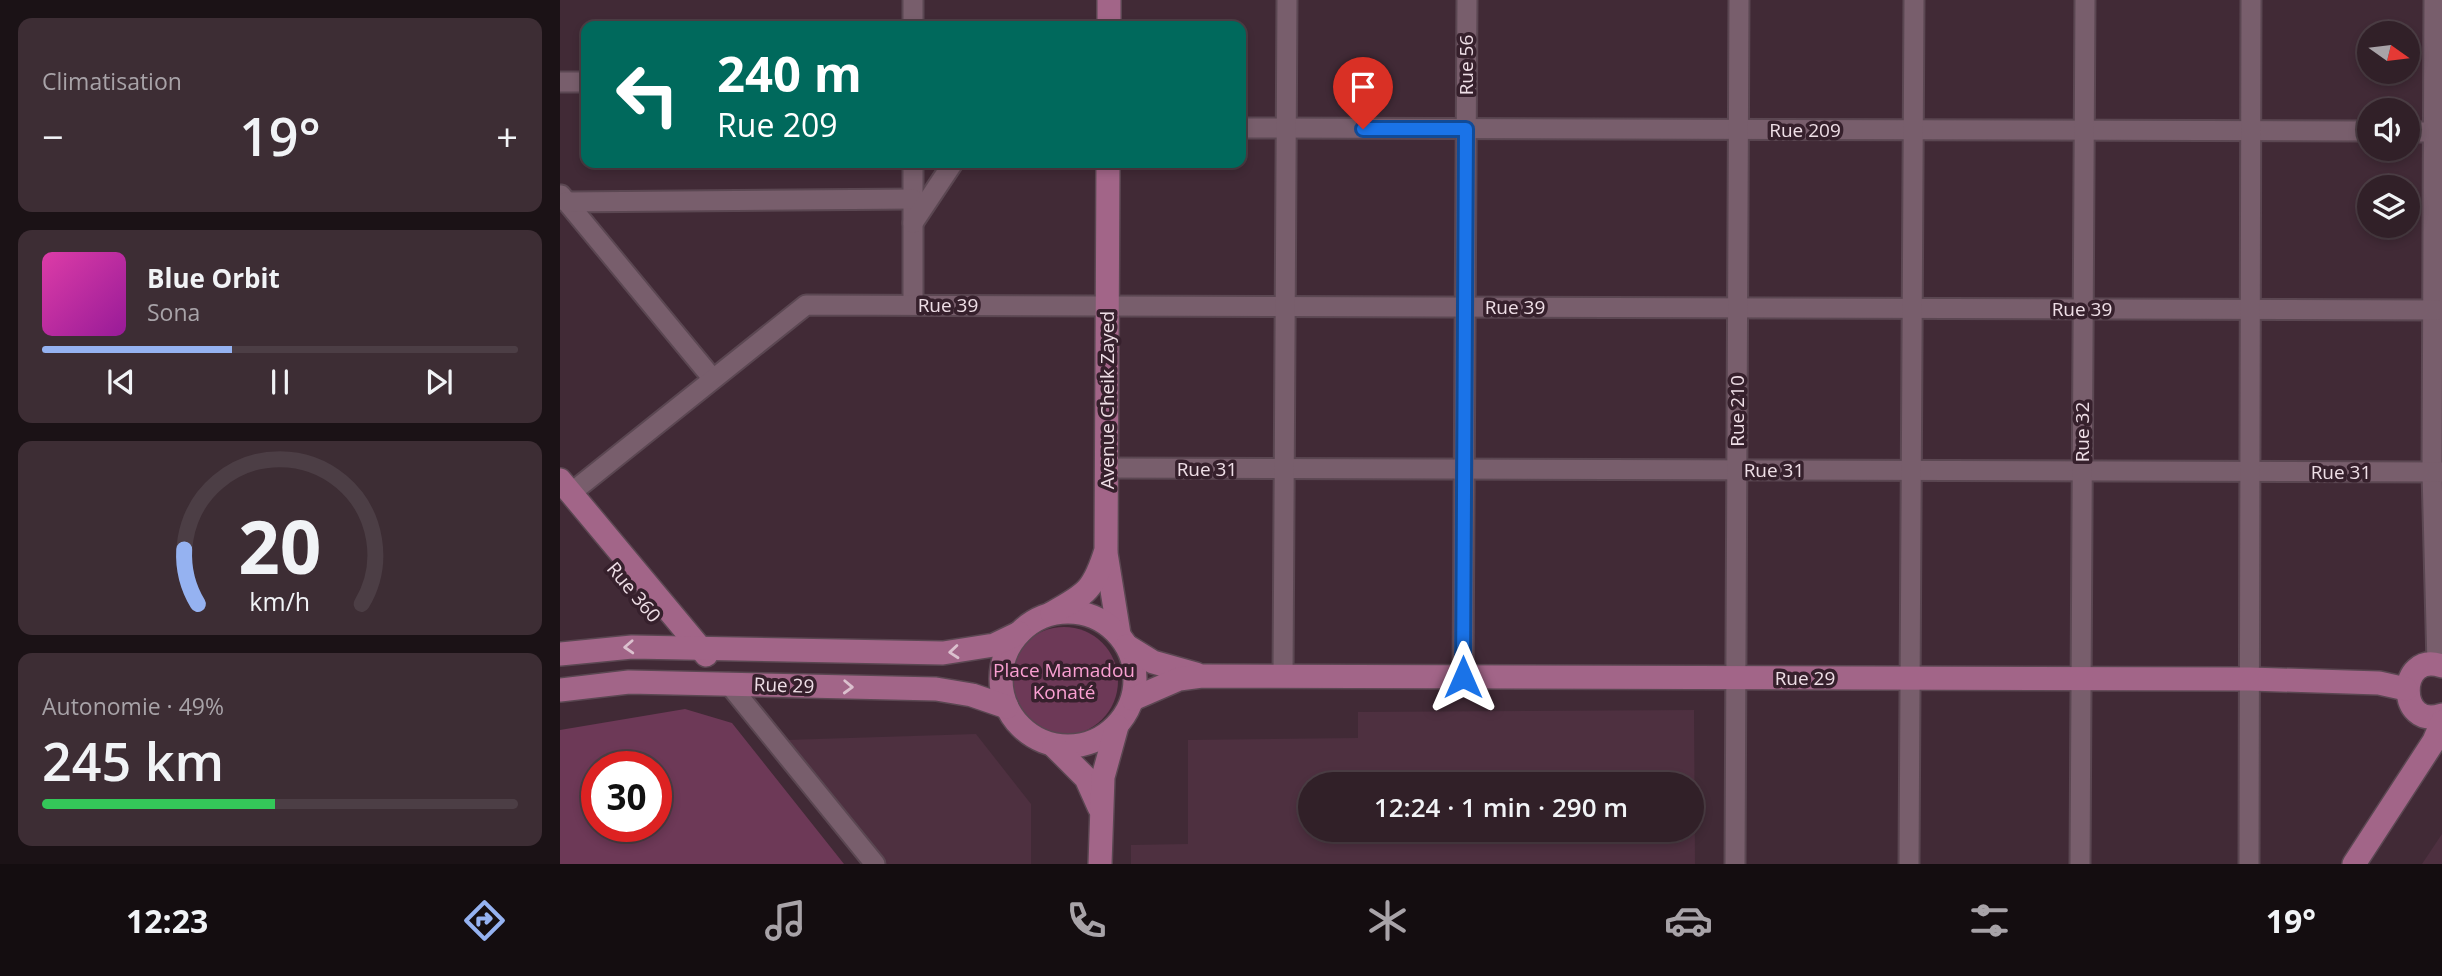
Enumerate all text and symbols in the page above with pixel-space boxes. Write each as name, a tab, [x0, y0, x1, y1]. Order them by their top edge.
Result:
north arrow	[2357, 21, 2420, 84]
map controls	[2357, 21, 2420, 238]
street label: Rue 56	[1453, 35, 1479, 95]
text: 240 m	[717, 40, 862, 106]
icon: left	[602, 49, 693, 140]
pin	[1333, 57, 1393, 129]
text: Climatisation	[42, 65, 182, 97]
icon: arrive	[1344, 68, 1382, 106]
button: sound	[2357, 98, 2420, 161]
text: 19°	[239, 100, 321, 171]
text: Rue 209	[717, 103, 838, 146]
text: −	[42, 110, 64, 162]
text: +	[496, 110, 518, 162]
street label: Rue 209	[1769, 117, 1841, 143]
button: layers	[2357, 175, 2420, 238]
text: Blue Orbit	[147, 260, 280, 296]
street label: Rue 39	[918, 292, 978, 318]
street label: Rue 39	[1485, 294, 1545, 320]
text: Sona	[147, 296, 200, 328]
street label: Rue 39	[2052, 296, 2112, 322]
street label: Avenue Cheik Zayed	[1094, 311, 1120, 489]
icon: previous	[102, 363, 140, 401]
icon: pause	[261, 363, 299, 401]
icon: next	[420, 363, 458, 401]
street label: Rue 210	[1724, 375, 1750, 447]
street label: Rue 32	[2069, 402, 2095, 462]
street label: Rue 31	[1177, 456, 1237, 482]
street label: Rue 31	[1744, 457, 1804, 483]
street label: Rue 31	[2311, 459, 2371, 485]
text: 20	[238, 496, 322, 595]
street label: Rue 360	[601, 556, 667, 628]
text: km/h	[250, 584, 310, 618]
one-way arrow	[623, 640, 634, 655]
position arrow	[1426, 640, 1500, 714]
one-way arrow	[948, 644, 959, 659]
park label: Place Mamadou Konaté	[993, 657, 1135, 705]
street label: Rue 29	[1775, 665, 1835, 691]
street label: Rue 29	[753, 671, 815, 699]
one-way arrow	[843, 679, 854, 694]
text: Autonomie · 49%	[42, 690, 224, 722]
text: 245 km	[42, 725, 224, 796]
speed limit sign: 30	[581, 751, 672, 842]
text: 12:24 · 1 min · 290 m	[1374, 789, 1628, 825]
icon: directions	[460, 896, 509, 945]
icon: music	[761, 896, 810, 945]
icon: phone	[1062, 896, 1111, 945]
icon: climate	[1363, 896, 1412, 945]
icon: car	[1664, 896, 1713, 945]
icon: filters	[1965, 896, 2014, 945]
text: 12:23	[126, 899, 208, 942]
text: 19°	[2266, 899, 2316, 942]

